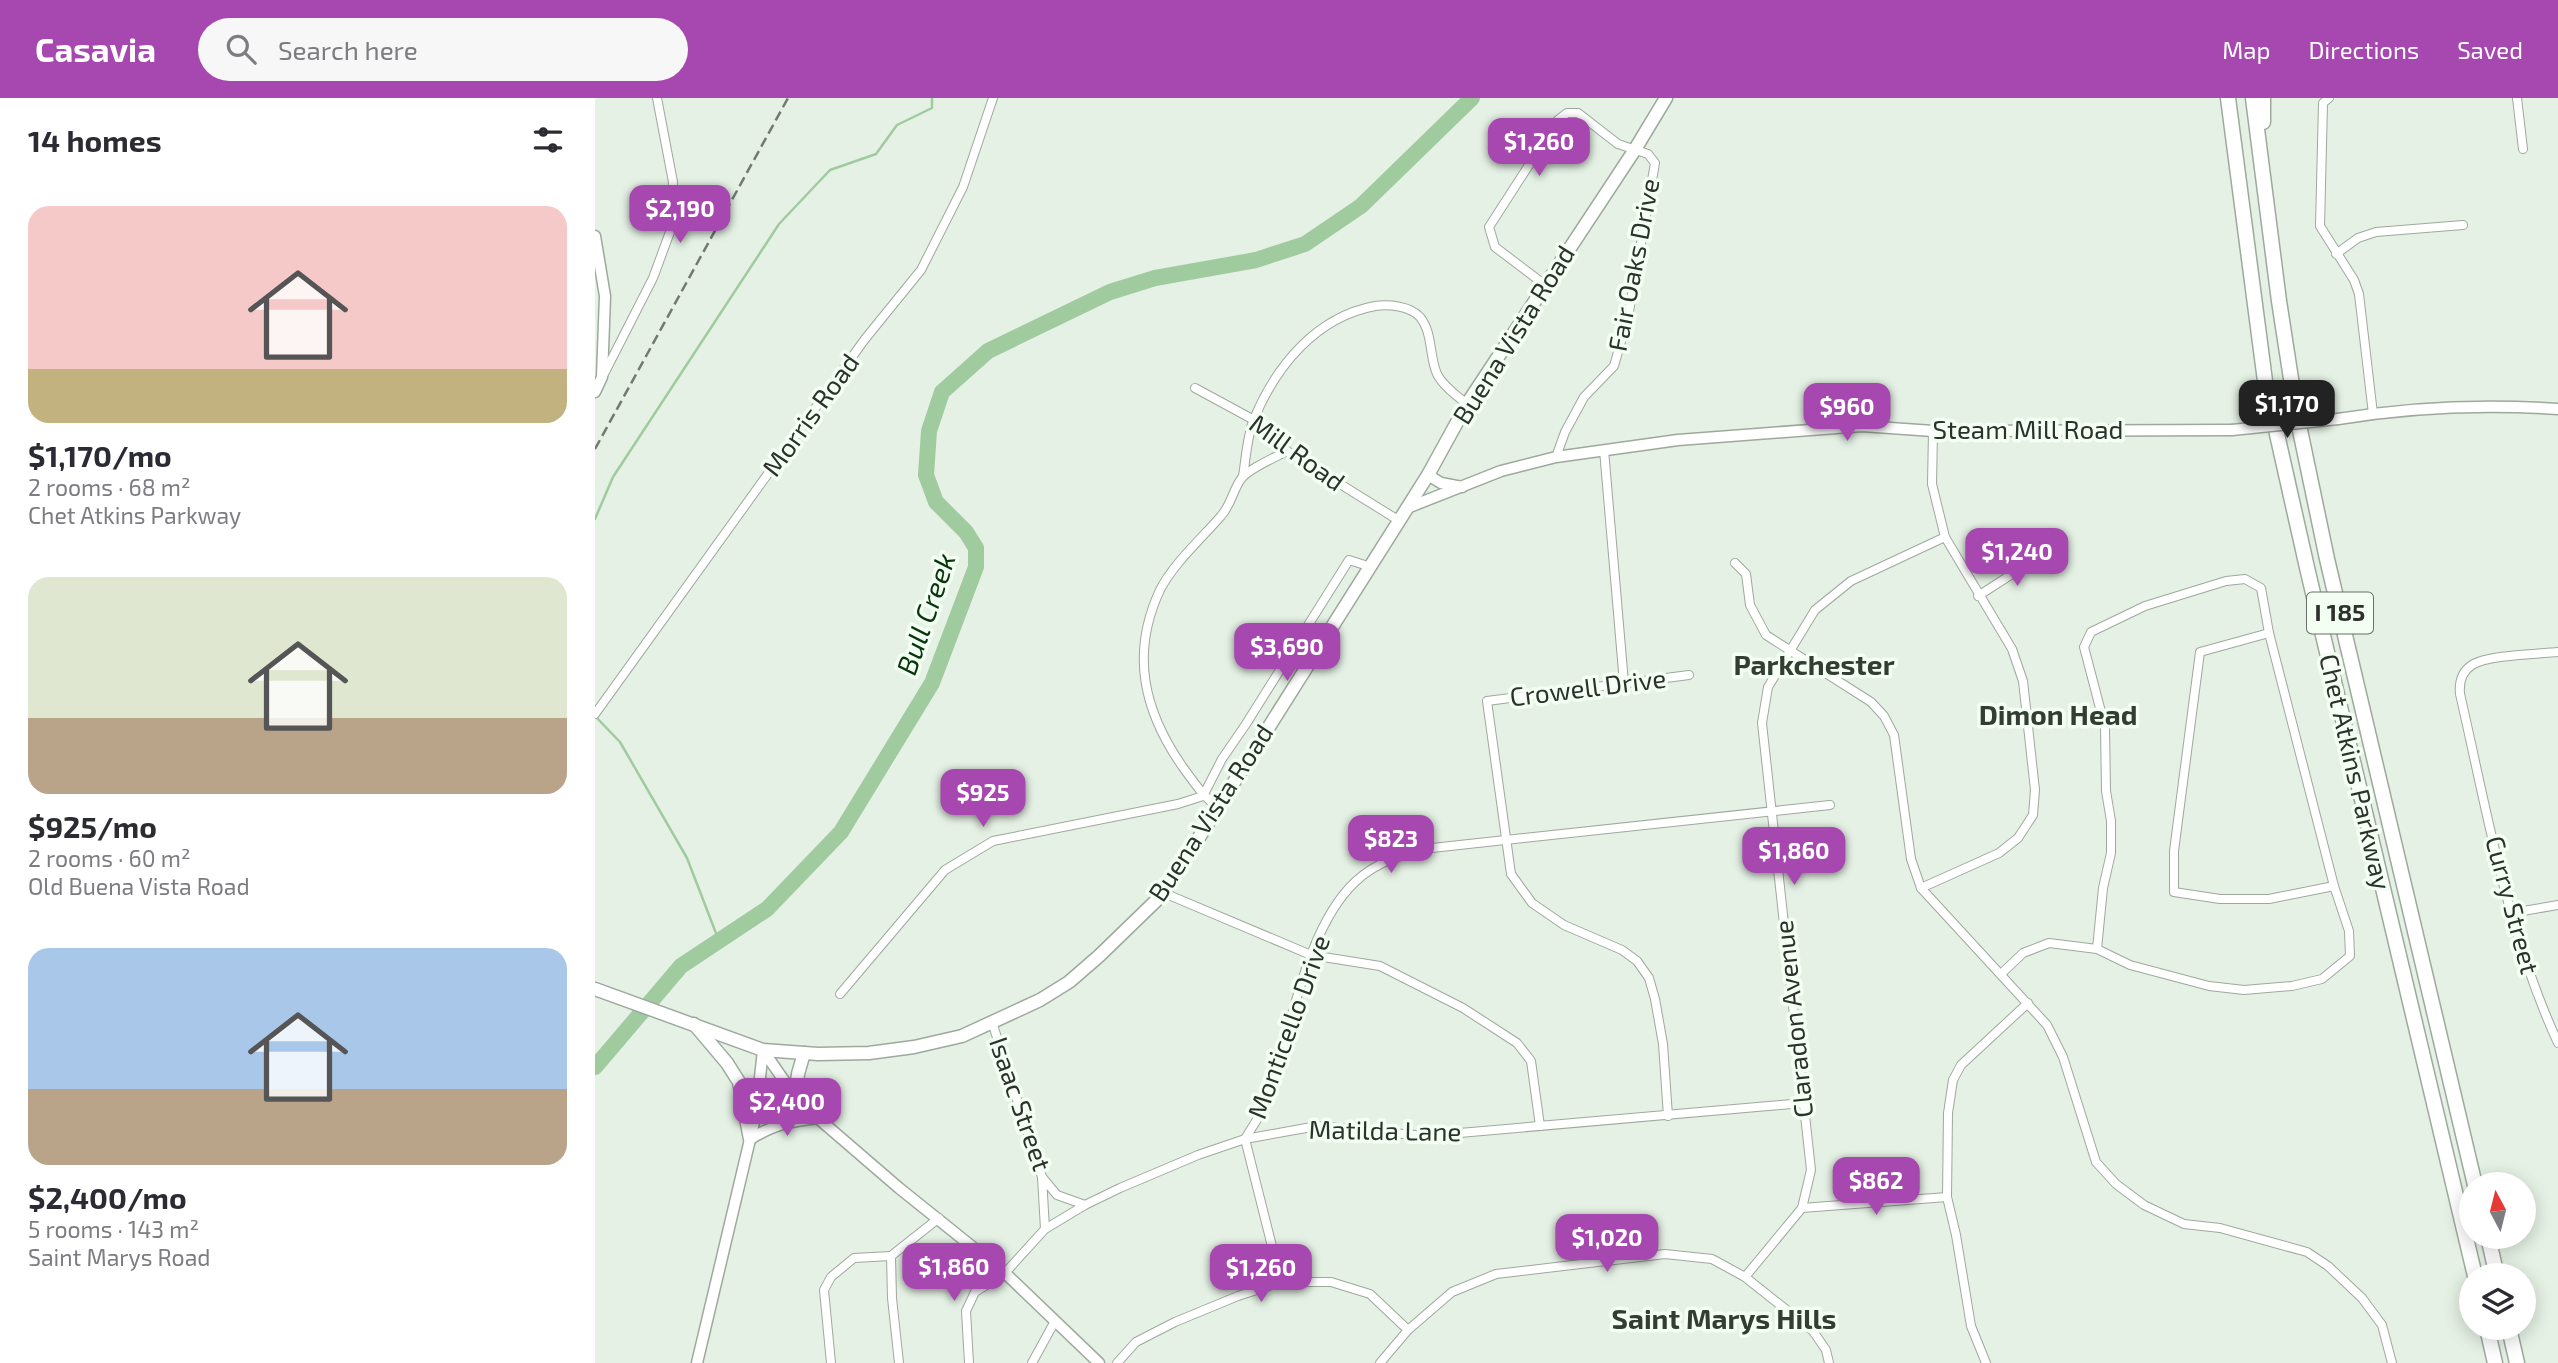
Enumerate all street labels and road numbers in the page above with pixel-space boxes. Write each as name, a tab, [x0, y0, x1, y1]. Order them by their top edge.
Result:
street label: Fair Oaks Drive	[1601, 176, 1664, 354]
street label: Buena Vista Road	[1445, 239, 1580, 429]
street label: Morris Road	[755, 347, 865, 481]
street label: Mill Road	[1244, 407, 1351, 497]
street label: Steam Mill Road	[1933, 413, 2123, 444]
road number: I 185	[2307, 592, 2373, 634]
street label: Chet Atkins Parkway	[2314, 651, 2399, 893]
street label: Crowell Drive	[1508, 662, 1668, 711]
street label: Buena Vista Road	[1141, 718, 1279, 907]
street label: Curry Street	[2480, 832, 2547, 977]
street label: Claradon Avenue	[1767, 919, 1818, 1120]
street label: Monticello Drive	[1240, 930, 1335, 1123]
street label: Isaac Street	[984, 1033, 1059, 1175]
street label: Matilda Lane	[1308, 1113, 1462, 1146]

